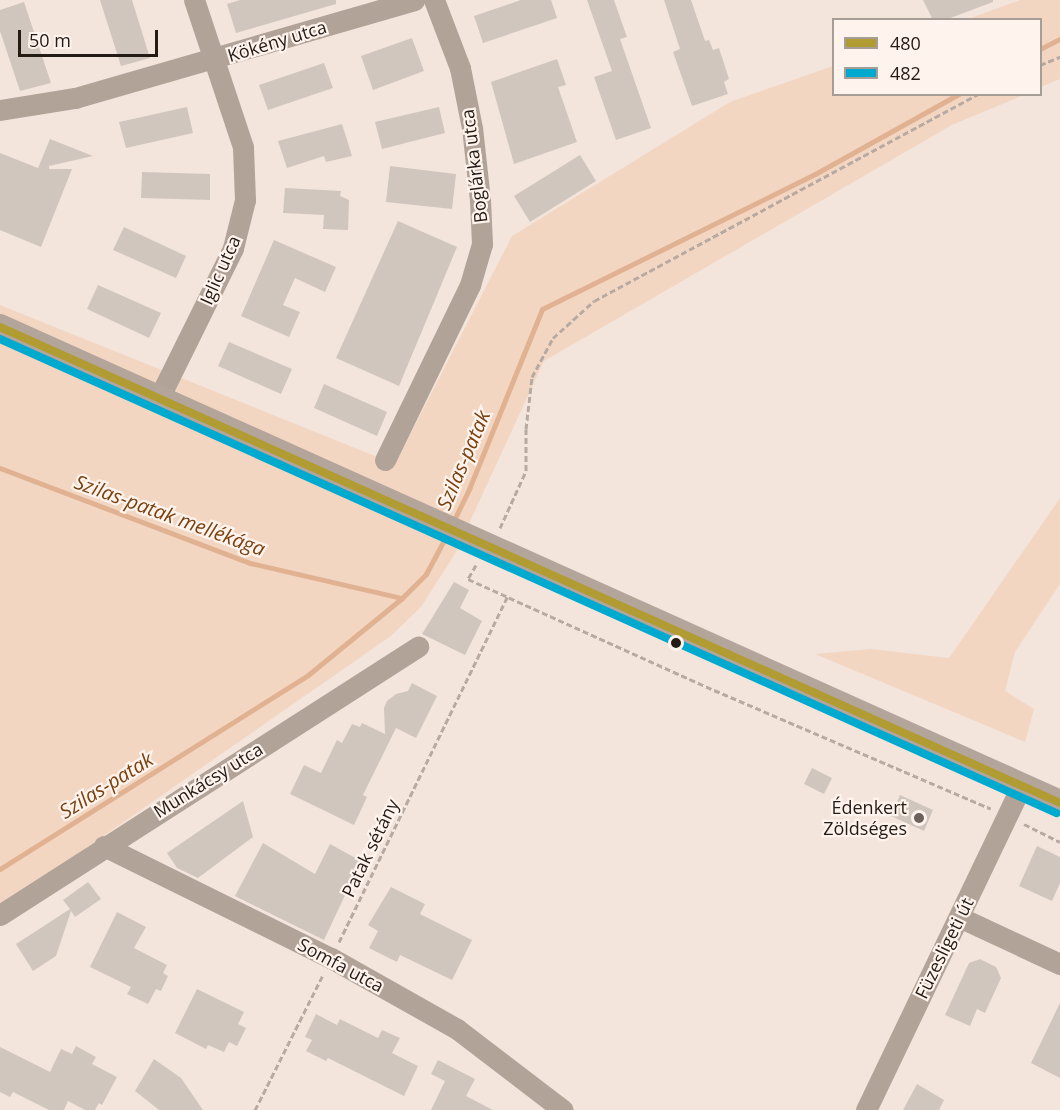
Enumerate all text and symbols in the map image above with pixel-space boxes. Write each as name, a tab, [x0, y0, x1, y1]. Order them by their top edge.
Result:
street label: Kökény utca	[225, 16, 329, 66]
scale bar	[21, 18, 160, 56]
legend	[832, 18, 1042, 96]
text: 50 m	[29, 28, 71, 52]
text: 480	[890, 31, 921, 55]
text: 482	[890, 61, 921, 85]
street label: Boglárka utca	[456, 108, 492, 224]
street label: Iglic utca	[195, 232, 245, 308]
water label: Szilas-patak	[431, 407, 495, 513]
water label: Szilas-patak mellékága	[71, 469, 269, 561]
unlabelled marker	[670, 637, 682, 649]
street label: Munkácsy utca	[149, 738, 267, 822]
water label: Szilas-patak	[55, 747, 157, 823]
street label: Patak sétány	[337, 795, 403, 901]
place label: Édenkert Zöldséges	[823, 797, 907, 840]
marker: Édenkert Zöldséges	[912, 811, 926, 825]
street label: Füzesligeti út	[910, 894, 978, 1002]
street label: Somfa utca	[294, 933, 388, 997]

